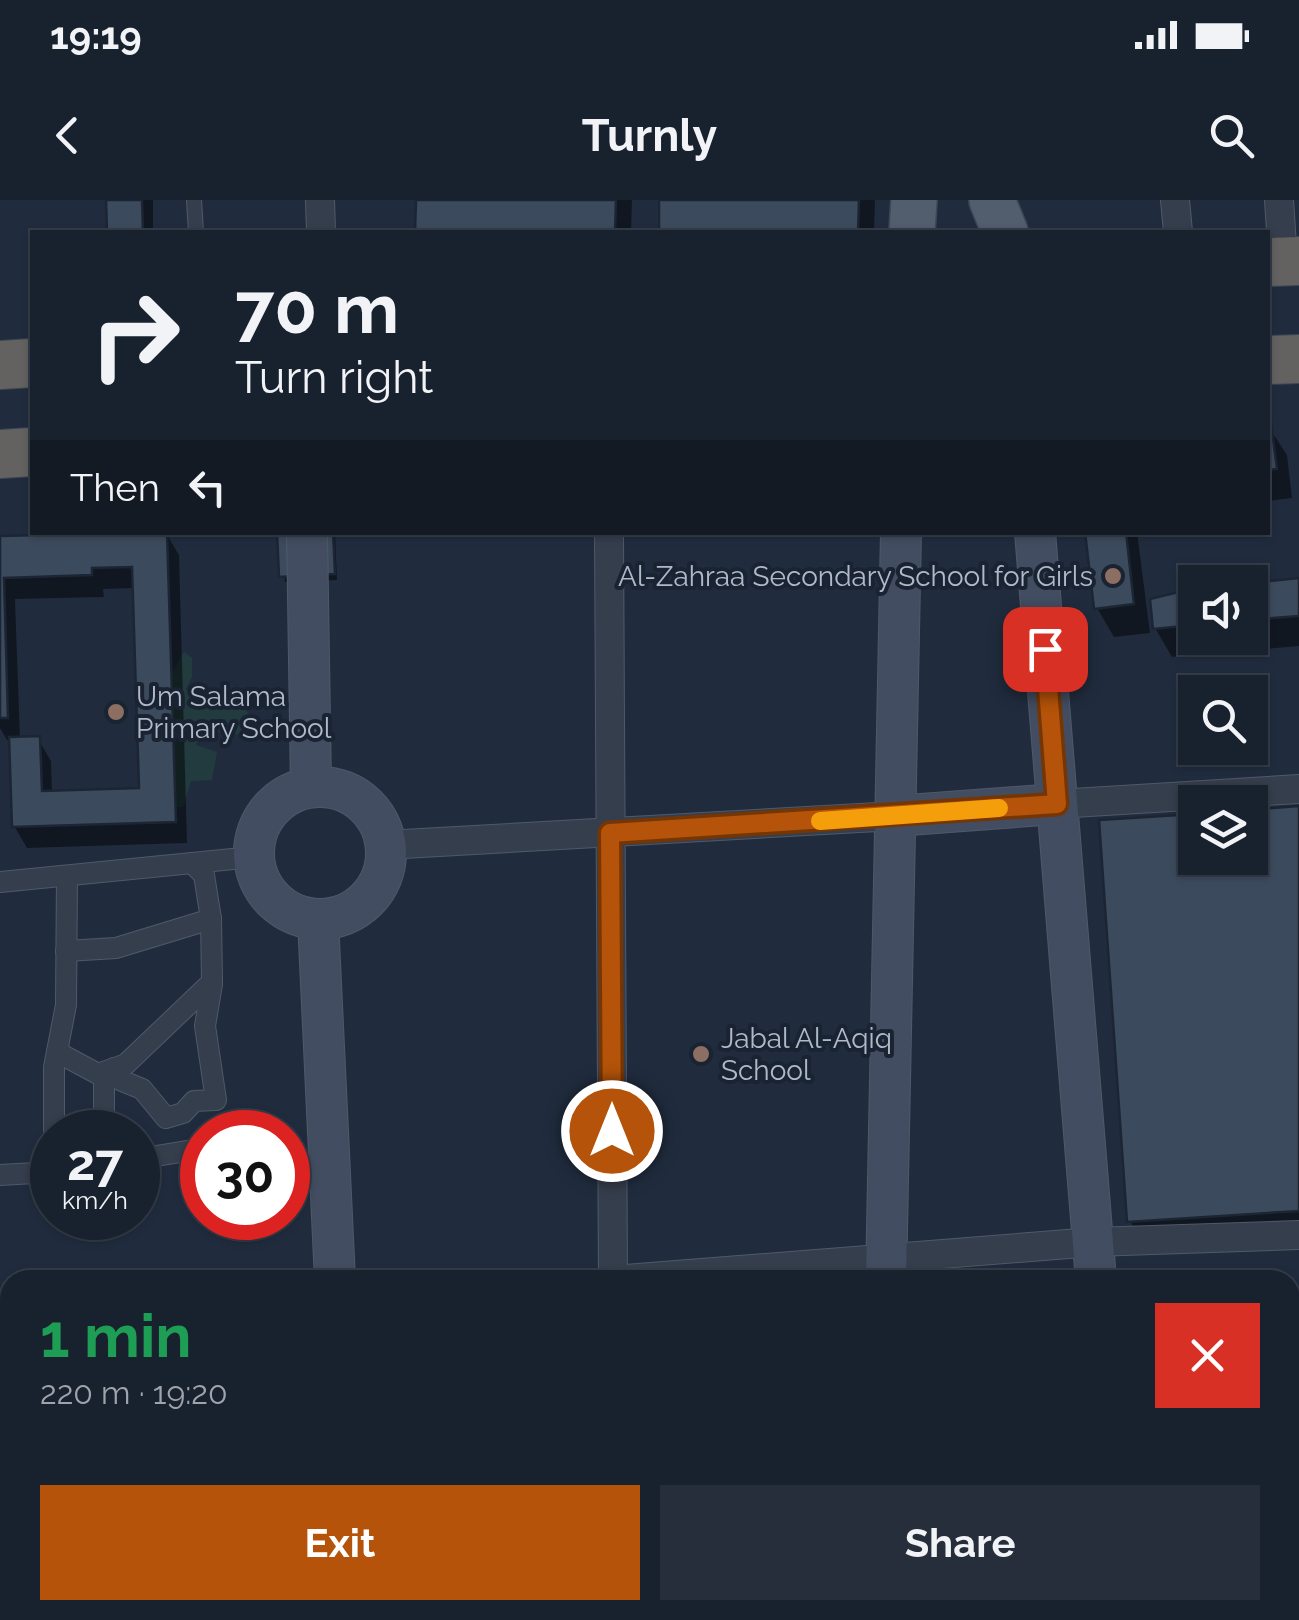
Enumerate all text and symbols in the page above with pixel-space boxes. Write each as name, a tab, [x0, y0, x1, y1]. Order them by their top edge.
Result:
text: 19:19	[50, 13, 142, 58]
icon: back	[40, 108, 95, 163]
icon: search	[1204, 108, 1259, 163]
text: Turnly	[582, 109, 717, 162]
text: 70 m	[235, 267, 399, 349]
icon: right	[70, 270, 200, 400]
text: Turn right	[235, 351, 433, 404]
icon: left	[180, 460, 235, 515]
text: Then	[70, 465, 160, 510]
place label: Al-Zahraa Secondary School for Girls	[618, 560, 1093, 593]
marker: Al-Zahraa Secondary School for Girls	[1102, 565, 1124, 587]
map controls	[1178, 565, 1268, 875]
button: sound	[1178, 565, 1268, 655]
pin	[1003, 607, 1088, 692]
icon: arrive	[1018, 622, 1073, 677]
button: search	[1178, 675, 1268, 765]
place label: Um Salama Primary School	[136, 680, 332, 745]
marker: Um Salama Primary School	[105, 701, 127, 723]
button: layers	[1178, 785, 1268, 875]
place label: Jabal Al-Aqiq School	[721, 1022, 892, 1087]
marker: Jabal Al-Aqiq School	[690, 1043, 712, 1065]
position arrow	[560, 1079, 664, 1183]
speed limit sign: 30	[180, 1110, 310, 1240]
text: 27	[67, 1133, 123, 1192]
text: km/h	[62, 1185, 128, 1215]
text: 1 min	[40, 1301, 191, 1371]
button: close	[1155, 1303, 1260, 1408]
text: 220 m · 19:20	[40, 1374, 228, 1411]
button: Exit	[40, 1485, 640, 1600]
button: Share	[660, 1485, 1260, 1600]

